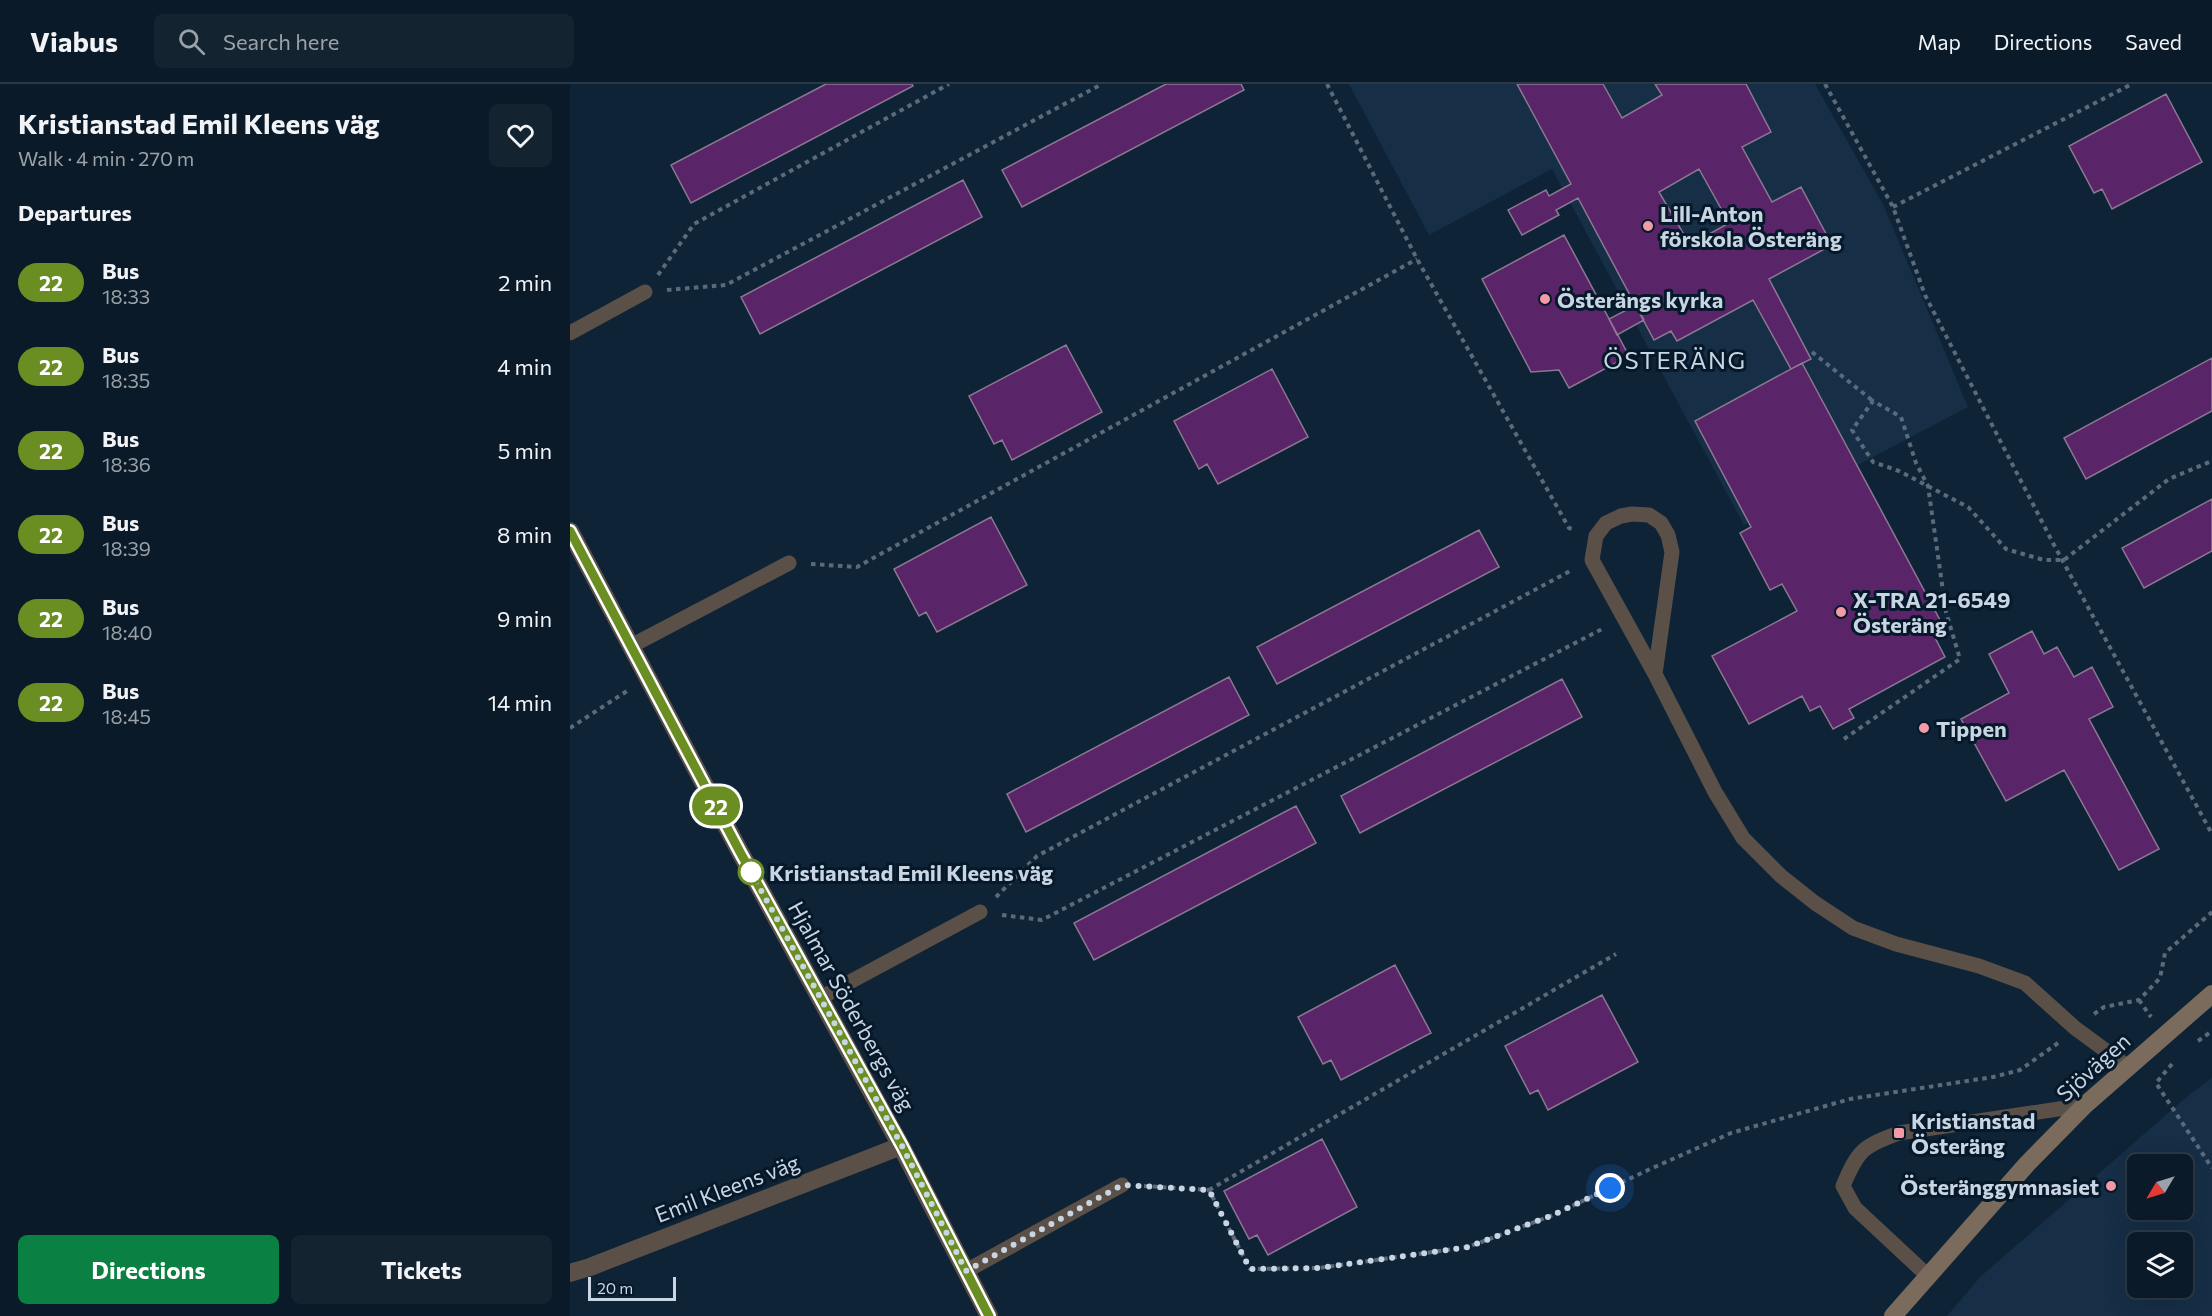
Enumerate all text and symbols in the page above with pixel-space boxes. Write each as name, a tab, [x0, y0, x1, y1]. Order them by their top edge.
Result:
search box	[154, 14, 574, 68]
text: Viabus	[30, 24, 118, 58]
icon: search	[175, 25, 208, 58]
text: Search here	[223, 28, 339, 55]
text: Map	[1918, 29, 1961, 54]
text: Directions	[1994, 29, 2092, 54]
text: Saved	[2125, 29, 2182, 54]
button: heart	[489, 104, 552, 167]
text: Kristianstad Emil Kleens väg	[18, 106, 380, 140]
text: Walk · 4 min · 270 m	[18, 146, 194, 170]
text: Departures	[18, 199, 132, 226]
place label: Lill-Anton förskola Österäng	[1660, 200, 1842, 252]
marker: Lill-Anton förskola Österäng	[1641, 219, 1655, 233]
text: Bus	[102, 257, 139, 284]
text: 2 min	[498, 269, 552, 296]
text: 22	[39, 270, 63, 295]
text: 18:33	[102, 284, 150, 308]
place label: Österängs kyrka	[1557, 286, 1723, 313]
marker: Österängs kyrka	[1538, 292, 1552, 306]
text: Bus	[102, 341, 139, 368]
district label: ÖSTERÄNG	[1603, 345, 1747, 374]
text: 4 min	[497, 353, 552, 380]
text: 22	[39, 354, 63, 379]
text: 18:35	[102, 368, 150, 392]
text: Bus	[102, 425, 139, 452]
text: 5 min	[498, 437, 552, 464]
text: 22	[39, 438, 63, 463]
text: 18:36	[102, 452, 151, 476]
text: Bus	[102, 509, 139, 536]
text: 8 min	[497, 521, 552, 548]
text: 22	[39, 522, 63, 547]
text: 18:39	[102, 536, 151, 560]
place label: X-TRA 21-6549 Österäng	[1853, 586, 2011, 638]
text: Bus	[102, 593, 139, 620]
text: 9 min	[497, 605, 552, 632]
marker: X-TRA 21-6549 Österäng	[1834, 605, 1848, 619]
text: 22	[39, 606, 63, 631]
text: 18:40	[102, 620, 152, 644]
text: Bus	[102, 677, 139, 704]
text: 14 min	[488, 689, 552, 716]
text: 22	[39, 690, 63, 715]
text: 18:45	[102, 704, 151, 728]
place label: Tippen	[1936, 715, 2007, 742]
marker: Tippen	[1917, 721, 1931, 735]
line badge: 22	[689, 786, 743, 826]
text: 22	[704, 794, 728, 819]
marker: Kristianstad Emil Kleens väg	[738, 859, 764, 885]
place label: Kristianstad Emil Kleens väg	[769, 859, 1053, 886]
street label: Hjalmar Söderbergs väg	[783, 896, 921, 1116]
street label: Sjövägen	[2051, 1027, 2135, 1107]
place label: Kristianstad Österäng	[1911, 1107, 2035, 1159]
marker: Kristianstad Österäng	[1892, 1126, 1906, 1140]
street label: Emil Kleens väg	[651, 1148, 803, 1228]
north arrow	[2127, 1154, 2193, 1220]
map controls	[2127, 1154, 2193, 1298]
your location	[1595, 1173, 1625, 1203]
place label: Österänggymnasiet	[1900, 1173, 2099, 1200]
marker: Österänggymnasiet	[2104, 1179, 2118, 1193]
button: layers	[2127, 1232, 2193, 1298]
button: Directions	[18, 1235, 279, 1304]
button: Tickets	[291, 1235, 552, 1304]
scale bar	[588, 1274, 676, 1302]
text: 20 m	[597, 1278, 633, 1297]

